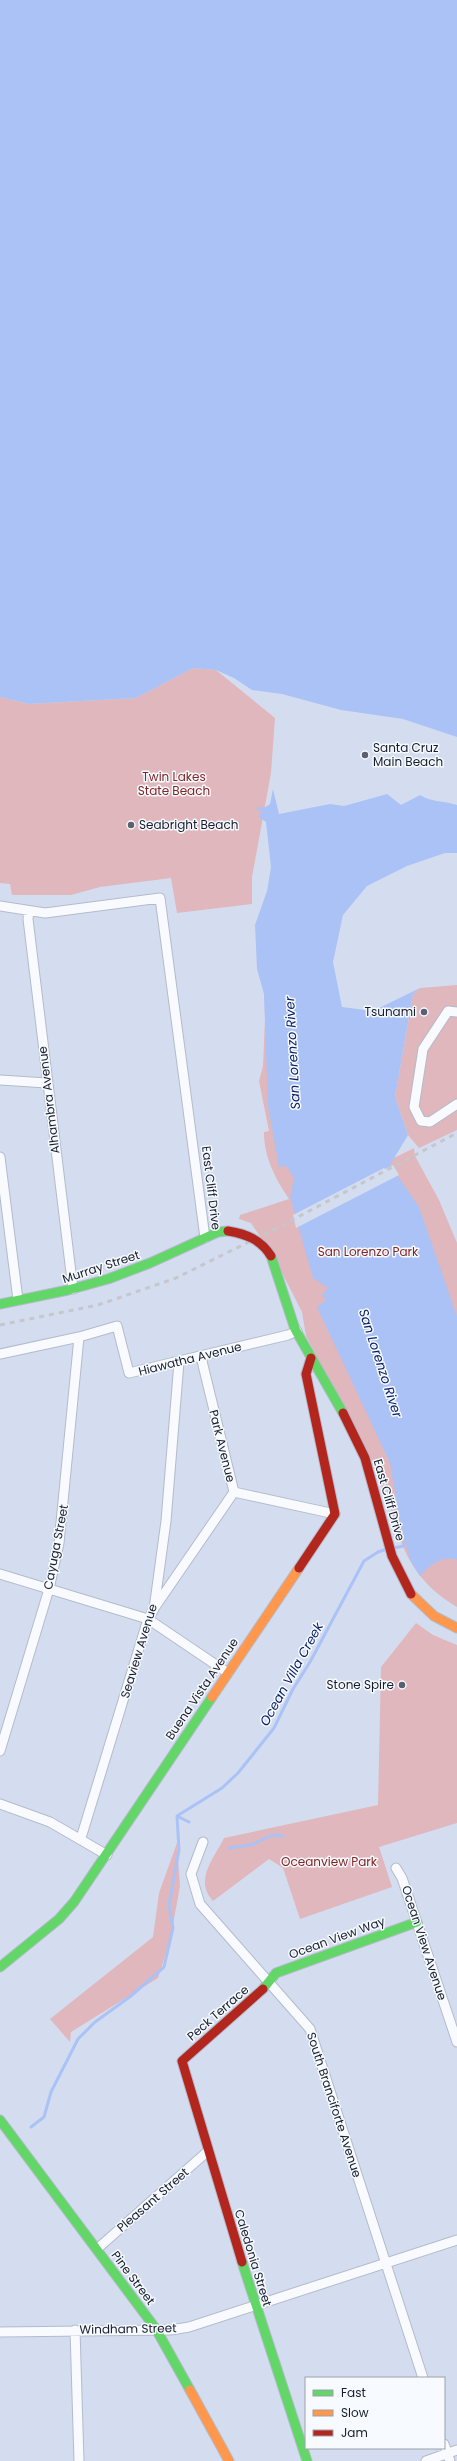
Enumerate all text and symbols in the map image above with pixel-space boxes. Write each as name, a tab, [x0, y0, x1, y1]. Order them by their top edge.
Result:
place label: Santa Cruz Main Beach	[373, 739, 443, 770]
marker: Santa Cruz Main Beach	[360, 750, 370, 760]
park label: Twin Lakes State Beach	[138, 768, 210, 799]
place label: Seabright Beach	[139, 816, 238, 833]
marker: Seabright Beach	[126, 820, 136, 830]
water label: San Lorenzo River	[280, 995, 305, 1110]
place label: Tsunami	[364, 1003, 416, 1020]
marker: Tsunami	[419, 1007, 429, 1017]
street label: Alhambra Avenue	[33, 1045, 64, 1155]
street label: East Cliff Drive	[198, 1145, 225, 1231]
park label: San Lorenzo Park	[318, 1243, 419, 1260]
street label: Murray Street	[60, 1246, 142, 1287]
water label: San Lorenzo River	[354, 1306, 407, 1421]
street label: Hiawatha Avenue	[137, 1337, 243, 1380]
street label: Park Avenue	[205, 1408, 240, 1484]
street label: East Cliff Drive	[370, 1457, 409, 1543]
street label: Cayuga Street	[39, 1503, 72, 1591]
street label: Seaview Avenue	[116, 1602, 161, 1700]
water label: Ocean Villa Creek	[255, 1618, 328, 1730]
street label: Buena Vista Avenue	[161, 1634, 242, 1743]
place label: Stone Spire	[327, 1676, 394, 1693]
marker: Stone Spire	[397, 1680, 407, 1690]
park label: Oceanview Park	[281, 1853, 378, 1870]
street label: Ocean View Avenue	[398, 1883, 451, 2002]
street label: Ocean View Way	[286, 1912, 388, 1963]
street label: Peck Terrace	[183, 1981, 252, 2044]
street label: South Branciforte Avenue	[303, 2030, 366, 2180]
street label: Pleasant Street	[113, 2164, 192, 2236]
street label: Caledonia Street	[231, 2207, 276, 2308]
street label: Pine Street	[108, 2247, 159, 2308]
street label: Windham Street	[79, 2319, 177, 2338]
legend	[305, 2377, 445, 2449]
text: Fast	[341, 2384, 366, 2401]
text: Slow	[341, 2404, 369, 2421]
text: Jam	[341, 2424, 368, 2441]

